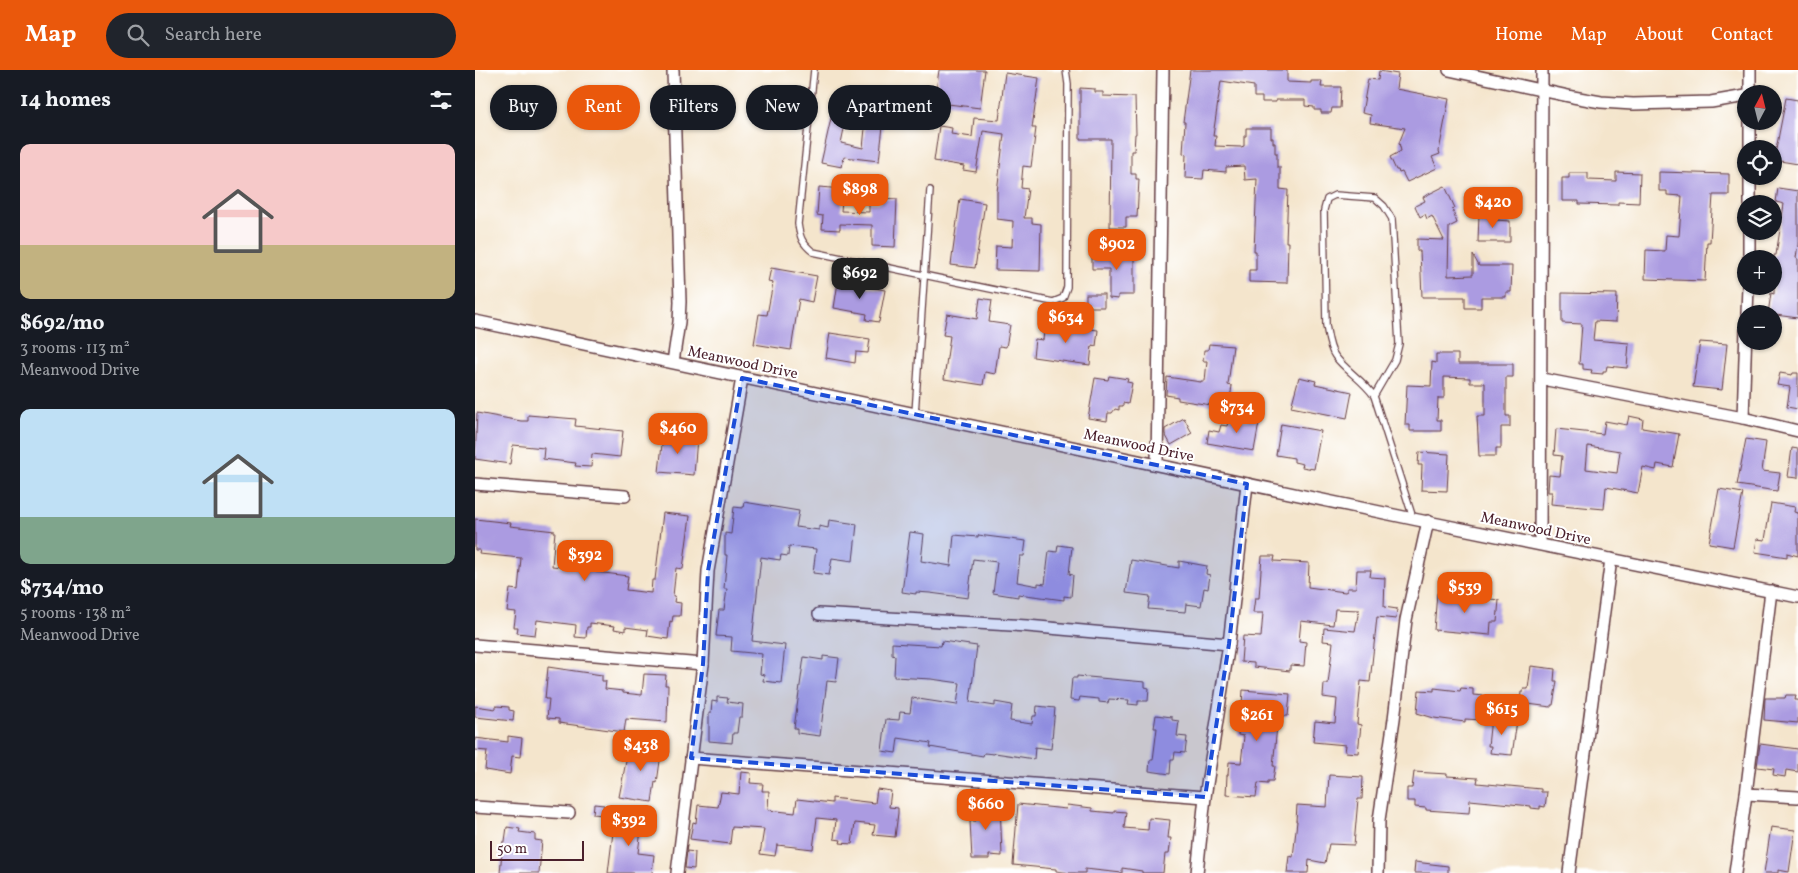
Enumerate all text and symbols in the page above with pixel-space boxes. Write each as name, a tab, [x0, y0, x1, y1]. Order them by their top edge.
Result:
search box	[106, 13, 456, 58]
text: Map	[25, 18, 76, 52]
icon: search	[124, 21, 152, 49]
text: Search here	[164, 22, 262, 48]
text: Home	[1495, 23, 1543, 48]
text: Map	[1571, 23, 1607, 48]
text: About	[1635, 23, 1683, 48]
text: Contact	[1711, 23, 1773, 48]
chip: Buy	[490, 85, 557, 130]
chip: Rent	[567, 85, 640, 130]
chip: Filters	[650, 85, 736, 130]
chip: New	[746, 85, 818, 130]
chip: Apartment	[828, 85, 951, 130]
north arrow	[1737, 85, 1783, 130]
map controls	[1737, 85, 1782, 350]
text: 14 homes	[20, 86, 111, 115]
icon: filters	[427, 86, 455, 114]
button: locate	[1737, 140, 1782, 185]
pin: $898	[830, 174, 890, 216]
icon: home	[193, 176, 283, 266]
text: $898	[842, 179, 878, 201]
pin: $420	[1463, 186, 1523, 229]
text: $420	[1475, 192, 1511, 214]
button: layers	[1737, 195, 1782, 240]
pin: $902	[1087, 228, 1147, 271]
text: $902	[1099, 234, 1135, 256]
button: +	[1737, 250, 1782, 295]
pin: $692	[830, 258, 890, 300]
text: $692	[843, 263, 877, 285]
pin: $634	[1036, 302, 1096, 344]
button: −	[1737, 305, 1782, 350]
text: $634	[1048, 307, 1084, 329]
text: $692/mo	[20, 309, 105, 338]
text: 3 rooms · 113 m²	[20, 338, 130, 360]
street label: Meanwood Drive	[686, 342, 800, 385]
text: Meanwood Drive	[20, 360, 140, 382]
pin: $734	[1207, 392, 1267, 434]
text: $734	[1220, 397, 1254, 419]
pin: $460	[648, 412, 708, 455]
text: $460	[659, 418, 697, 440]
street label: Meanwood Drive	[1082, 425, 1196, 468]
icon: home	[193, 441, 283, 531]
street label: Meanwood Drive	[1479, 508, 1593, 551]
pin: $392	[555, 540, 615, 582]
text: $392	[568, 545, 602, 567]
pin: $539	[1435, 572, 1495, 614]
text: $734/mo	[20, 574, 104, 603]
text: $539	[1448, 577, 1482, 599]
text: 5 rooms · 138 m²	[20, 603, 131, 625]
text: Meanwood Drive	[20, 625, 140, 647]
pin: $615	[1472, 694, 1532, 736]
text: $615	[1486, 699, 1518, 721]
pin: $261	[1227, 700, 1287, 742]
text: $261	[1241, 705, 1273, 727]
pin: $438	[611, 730, 671, 772]
text: $438	[624, 735, 658, 757]
pin: $660	[956, 788, 1016, 831]
text: $660	[968, 794, 1004, 816]
pin: $392	[599, 804, 659, 847]
text: $392	[612, 810, 646, 832]
scale bar	[490, 838, 584, 861]
text: 50 m	[497, 840, 527, 859]

